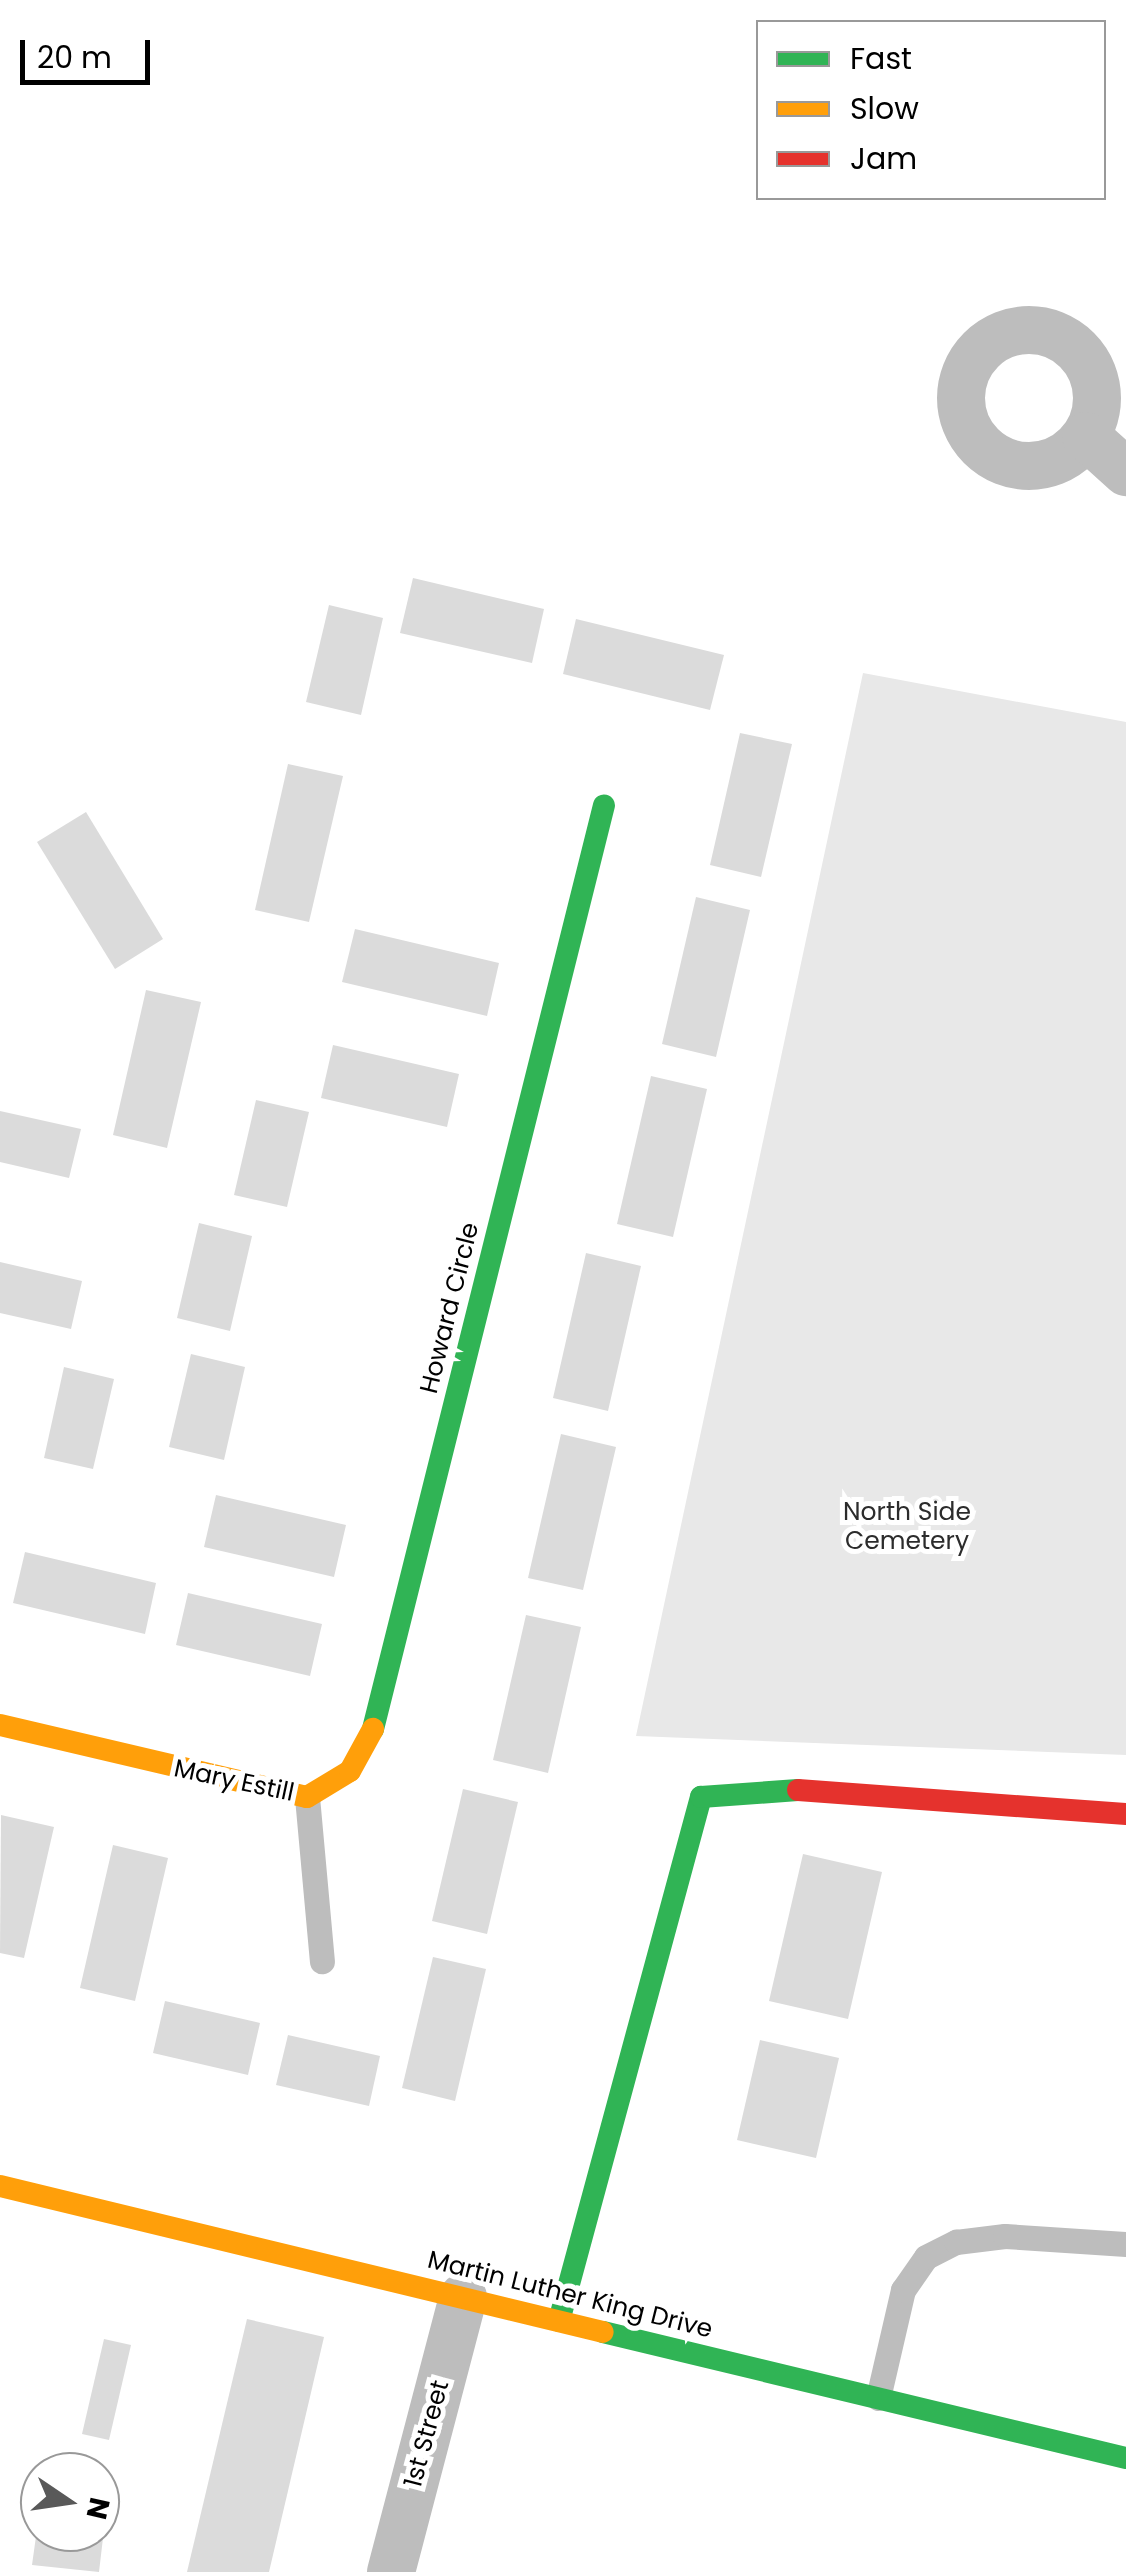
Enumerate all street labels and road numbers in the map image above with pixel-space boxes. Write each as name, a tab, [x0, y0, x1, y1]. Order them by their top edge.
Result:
street label: Howard Circle	[414, 1219, 486, 1397]
street label: Mary Estill	[171, 1754, 297, 1808]
street label: Martin Luther King Drive	[424, 2245, 716, 2345]
street label: 1st Street	[398, 2377, 456, 2491]

